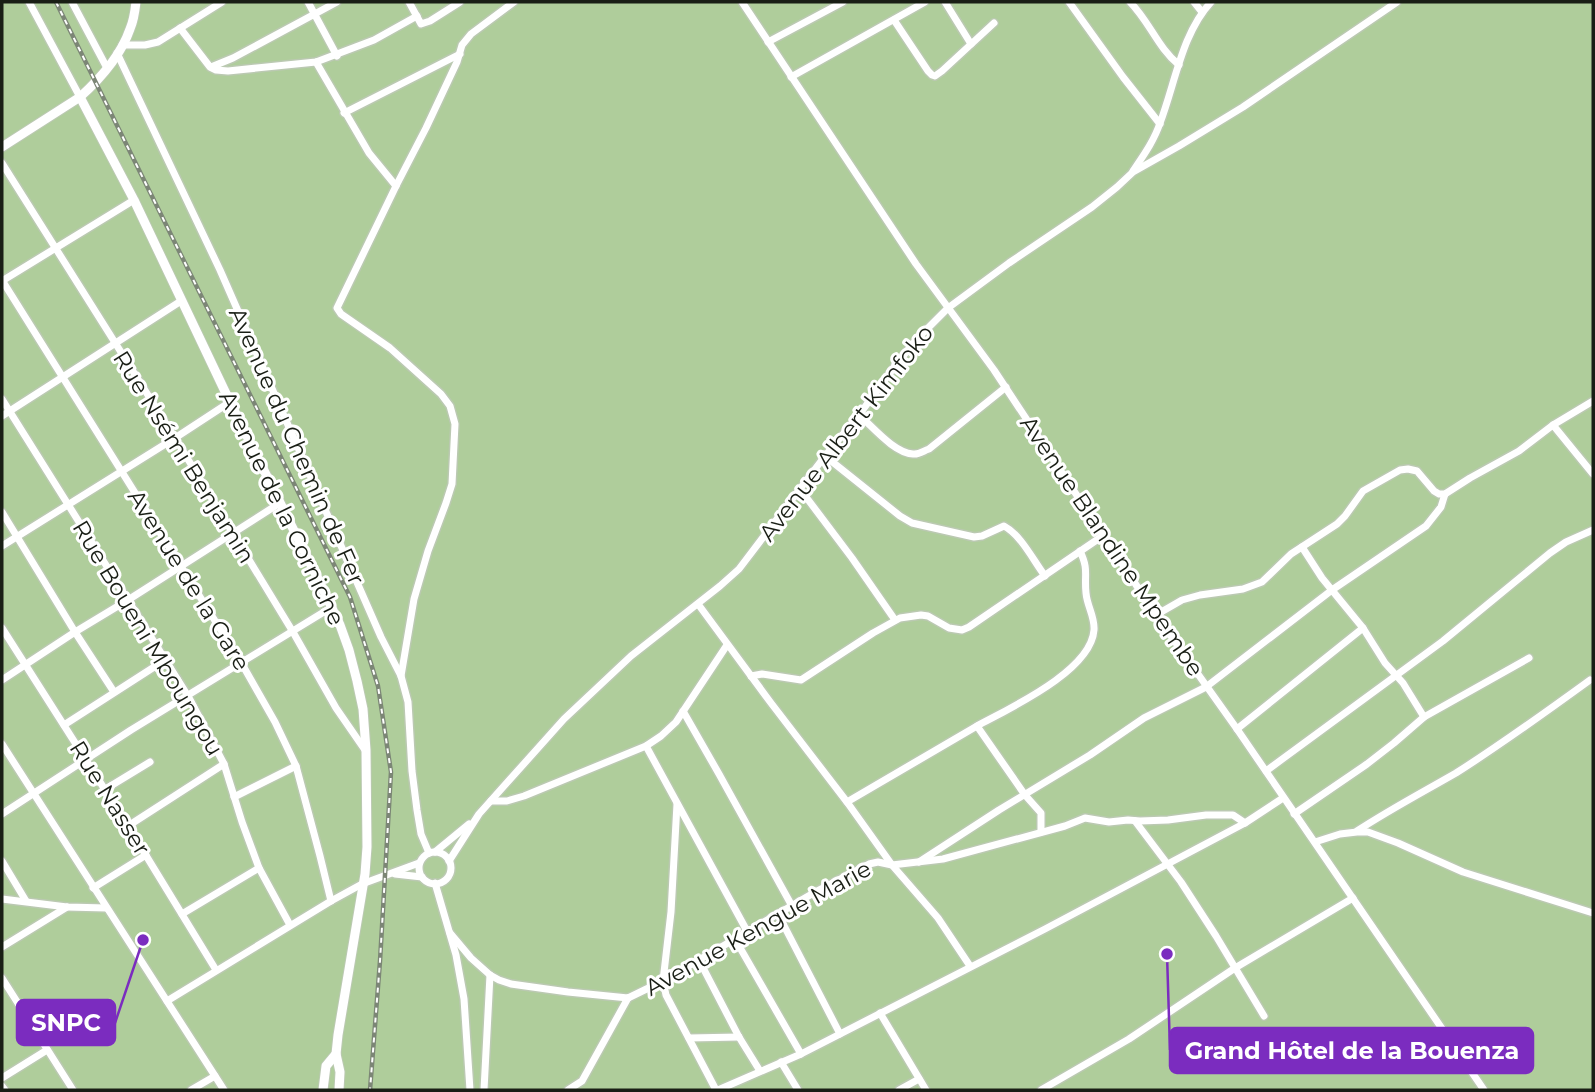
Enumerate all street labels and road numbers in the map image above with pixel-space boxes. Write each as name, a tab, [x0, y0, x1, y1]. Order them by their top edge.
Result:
street label: Avenue du Chemin de Fer	[223, 303, 371, 589]
street label: Avenue Albert Kimfoko	[753, 319, 939, 547]
street label: Rue Nsémi Benjamin	[107, 346, 261, 568]
street label: Avenue de la Corniche	[213, 386, 351, 630]
street label: Avenue Blandine Mpembe	[1014, 410, 1210, 682]
street label: Avenue de la Gare	[122, 484, 256, 676]
street label: Rue Boueni Mboungou	[67, 515, 229, 761]
street label: Rue Nasser	[64, 736, 156, 860]
street label: Avenue Kengue Marie	[640, 854, 876, 1002]

